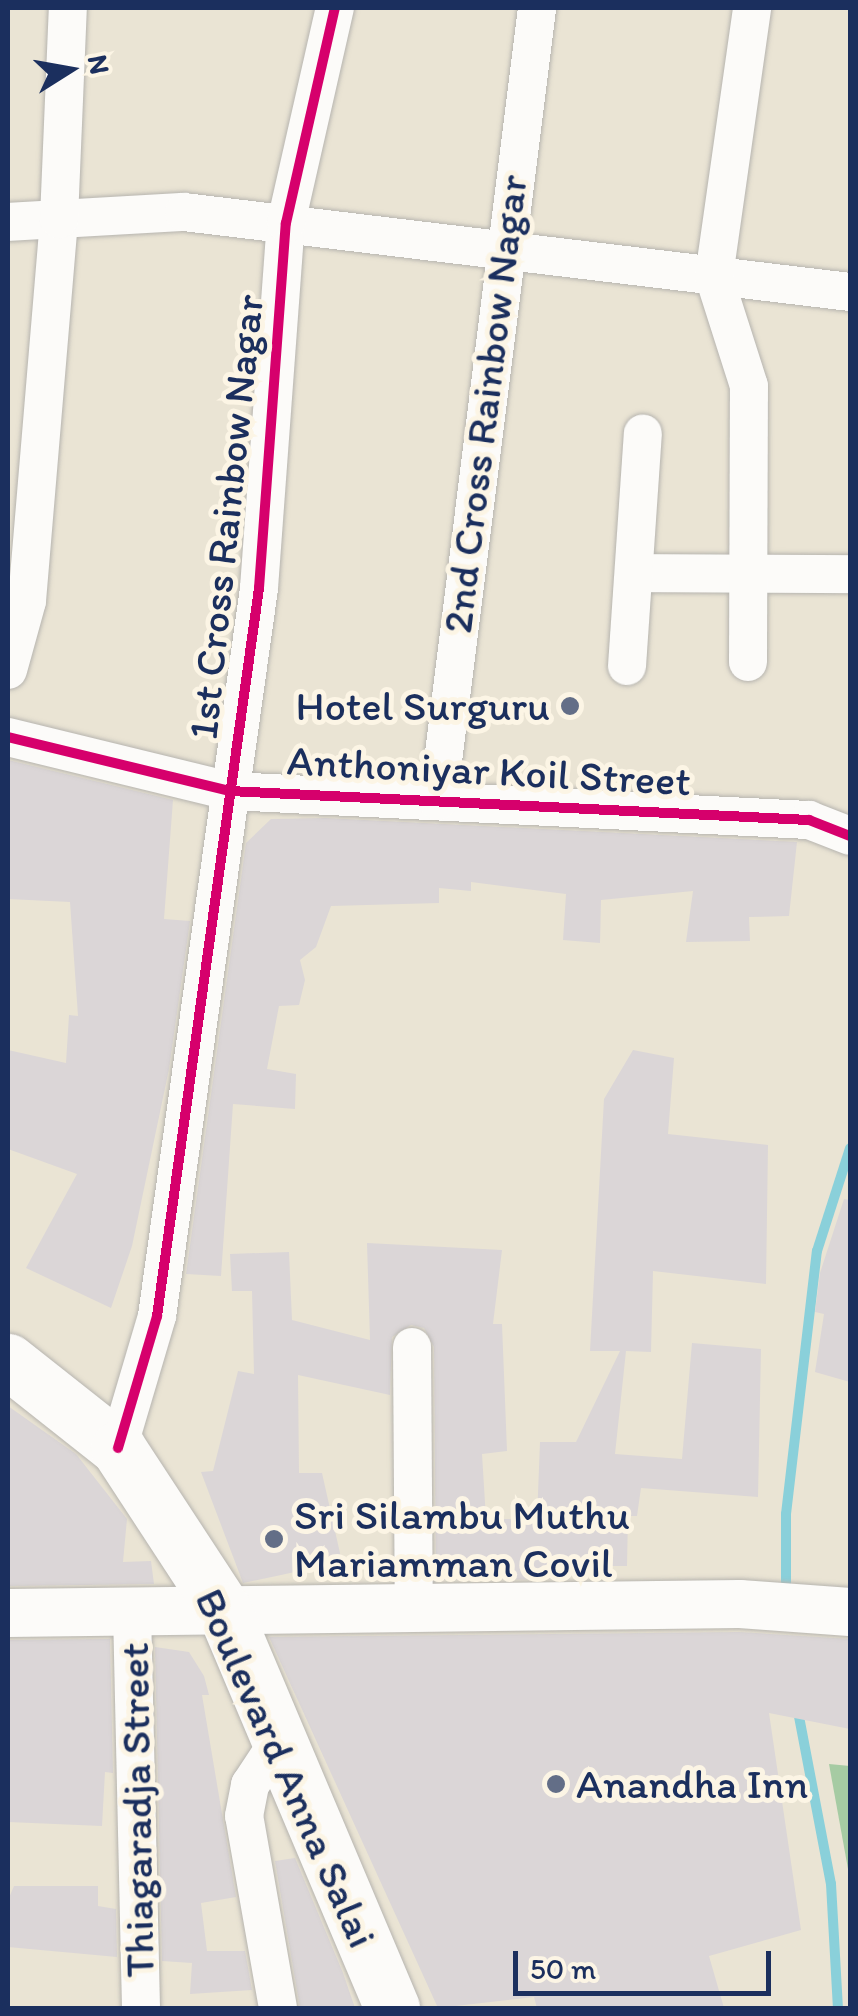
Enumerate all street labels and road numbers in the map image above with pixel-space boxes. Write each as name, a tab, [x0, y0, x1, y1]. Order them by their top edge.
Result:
street label: 2nd Cross Rainbow Nagar	[432, 172, 538, 636]
street label: 1st Cross Rainbow Nagar	[178, 292, 274, 742]
street label: Anthoniyar Koil Street	[286, 735, 692, 807]
street label: Boulevard Anna Salai	[184, 1581, 388, 1955]
street label: Thiagaradja Street	[109, 1643, 165, 1977]

